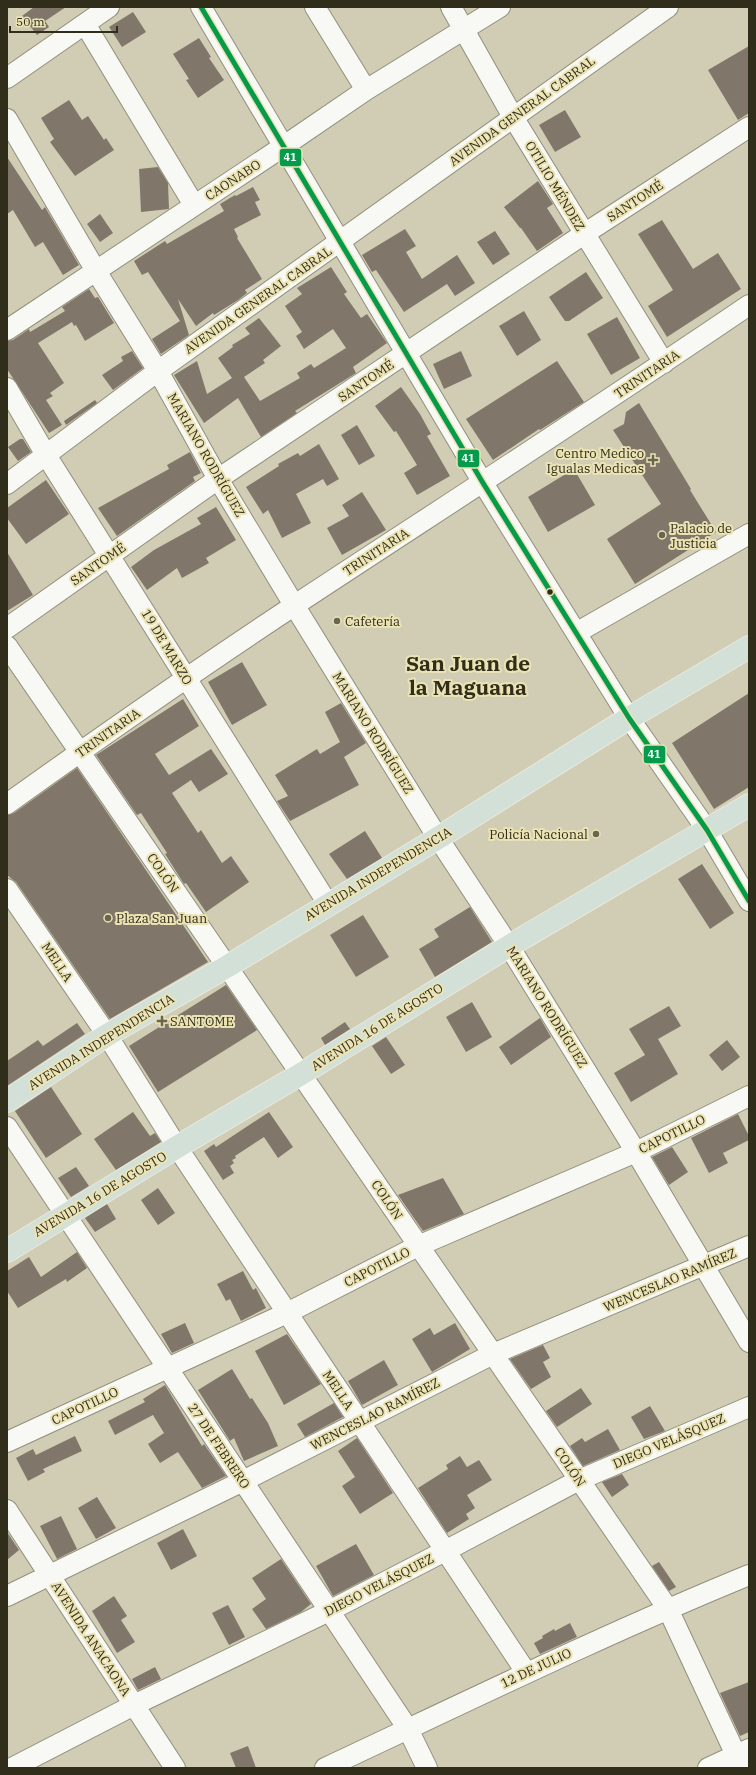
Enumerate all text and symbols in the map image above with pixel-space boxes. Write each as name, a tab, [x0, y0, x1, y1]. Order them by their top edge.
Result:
scale bar	[10, 8, 117, 34]
text: 50 m	[16, 14, 45, 29]
street label: AVENIDA GENERAL CABRAL	[446, 52, 599, 170]
street label: OTILIO MÉNDEZ	[521, 138, 589, 234]
line badge: 41	[279, 148, 302, 167]
text: 41	[283, 150, 297, 164]
street label: CAONABO	[202, 156, 264, 204]
street label: SANTOMÉ	[604, 176, 666, 226]
street label: AVENIDA GENERAL CABRAL	[181, 242, 335, 358]
street label: TRINITARIA	[611, 346, 683, 402]
street label: SANTOMÉ	[335, 356, 397, 406]
street label: MARIANO RODRÍGUEZ	[163, 390, 249, 520]
place label: Centro Medico Igualas Medicas	[546, 445, 644, 477]
line badge: 41	[457, 449, 480, 468]
text: 41	[461, 451, 475, 465]
marker: Centro Medico Igualas Medicas	[647, 454, 659, 466]
place label: Palacio de Justicia	[670, 520, 732, 552]
street label: TRINITARIA	[340, 524, 412, 580]
marker: Palacio de Justicia	[657, 530, 667, 540]
street label: SANTOMÉ	[67, 539, 129, 589]
unlabelled marker	[545, 587, 555, 597]
street label: 19 DE MARZO	[138, 606, 196, 688]
place label: Cafetería	[345, 613, 400, 630]
marker: Cafetería	[332, 616, 342, 626]
district label: San Juan de la Maguana	[406, 649, 530, 701]
street label: MARIANO RODRÍGUEZ	[329, 669, 417, 797]
street label: TRINITARIA	[72, 704, 144, 762]
line badge: 41	[643, 745, 666, 764]
text: 41	[647, 747, 661, 761]
street label: AVENIDA INDEPENDENCIA	[301, 823, 455, 925]
place label: Policía Nacional	[489, 826, 588, 843]
marker: Policía Nacional	[591, 829, 601, 839]
street label: COLÓN	[143, 850, 183, 896]
place label: Plaza San Juan	[116, 910, 207, 927]
marker: Plaza San Juan	[103, 913, 113, 923]
street label: MELLA	[38, 939, 76, 985]
street label: MARIANO RODRÍGUEZ	[503, 943, 591, 1071]
street label: AVENIDA 16 DE AGOSTO	[308, 979, 446, 1075]
street label: AVENIDA INDEPENDENCIA	[25, 990, 177, 1094]
place label: SANTOME	[170, 1013, 234, 1030]
marker: SANTOME	[157, 1016, 167, 1026]
street label: CAPOTILLO	[636, 1111, 708, 1157]
street label: AVENIDA 16 DE AGOSTO	[30, 1147, 170, 1241]
street label: COLÓN	[368, 1177, 406, 1223]
street label: CAPOTILLO	[341, 1243, 413, 1291]
street label: WENCESLAO RAMÍREZ	[601, 1244, 739, 1316]
street label: MELLA	[319, 1367, 357, 1413]
street label: WENCESLAO RAMÍREZ	[307, 1374, 443, 1454]
street label: CAPOTILLO	[49, 1383, 121, 1429]
street label: 27 DE FEBRERO	[184, 1400, 254, 1492]
street label: DIEGO VELÁSQUEZ	[610, 1410, 728, 1472]
street label: COLÓN	[551, 1444, 589, 1490]
street label: DIEGO VELÁSQUEZ	[321, 1550, 437, 1620]
street label: AVENIDA ANACAONA	[48, 1579, 134, 1700]
street label: 12 DE JULIO	[498, 1644, 574, 1692]

